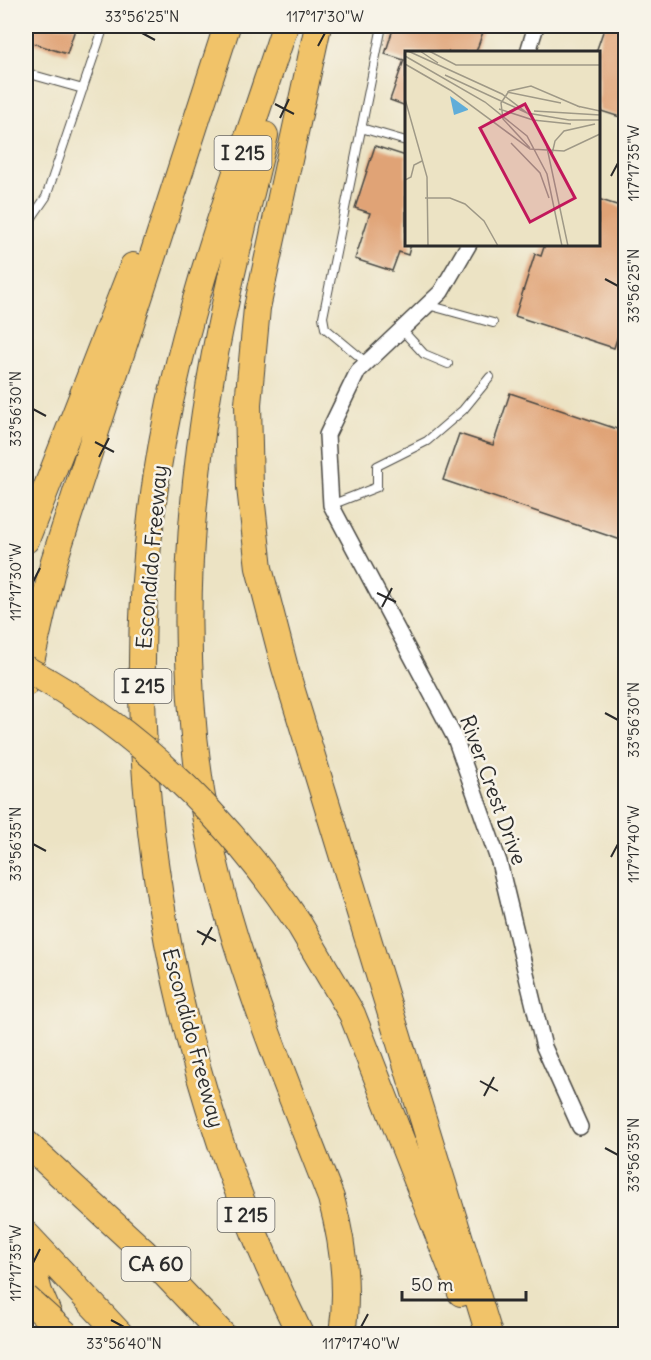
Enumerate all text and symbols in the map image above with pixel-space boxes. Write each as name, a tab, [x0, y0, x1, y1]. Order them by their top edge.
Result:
text: 33°56'25"N	[105, 7, 179, 26]
text: 117°17'30"W	[286, 7, 364, 26]
inset map	[405, 51, 600, 246]
text: 117°17'35"W	[624, 124, 643, 201]
road number: I 215	[214, 136, 272, 170]
text: 33°56'25"N	[624, 249, 643, 323]
text: 33°56'30"N	[6, 371, 25, 447]
street label: Escondido Freeway	[130, 464, 173, 650]
text: 117°17'30"W	[6, 543, 25, 621]
road number: I 215	[114, 669, 172, 703]
text: 33°56'30"N	[624, 682, 643, 758]
street label: River Crest Drive	[454, 711, 533, 868]
text: 117°17'40"W	[624, 805, 643, 883]
text: 33°56'35"N	[6, 807, 25, 881]
street label: Escondido Freeway	[157, 945, 230, 1130]
text: 33°56'35"N	[624, 1118, 643, 1192]
road number: I 215	[218, 1198, 274, 1232]
text: 117°17'35"W	[6, 1224, 25, 1301]
road number: CA 60	[122, 1247, 190, 1281]
scale bar	[402, 1264, 526, 1302]
text: 50 m	[411, 1273, 453, 1296]
text: 33°56'40"N	[86, 1334, 162, 1353]
text: 117°17'40"W	[322, 1334, 400, 1353]

